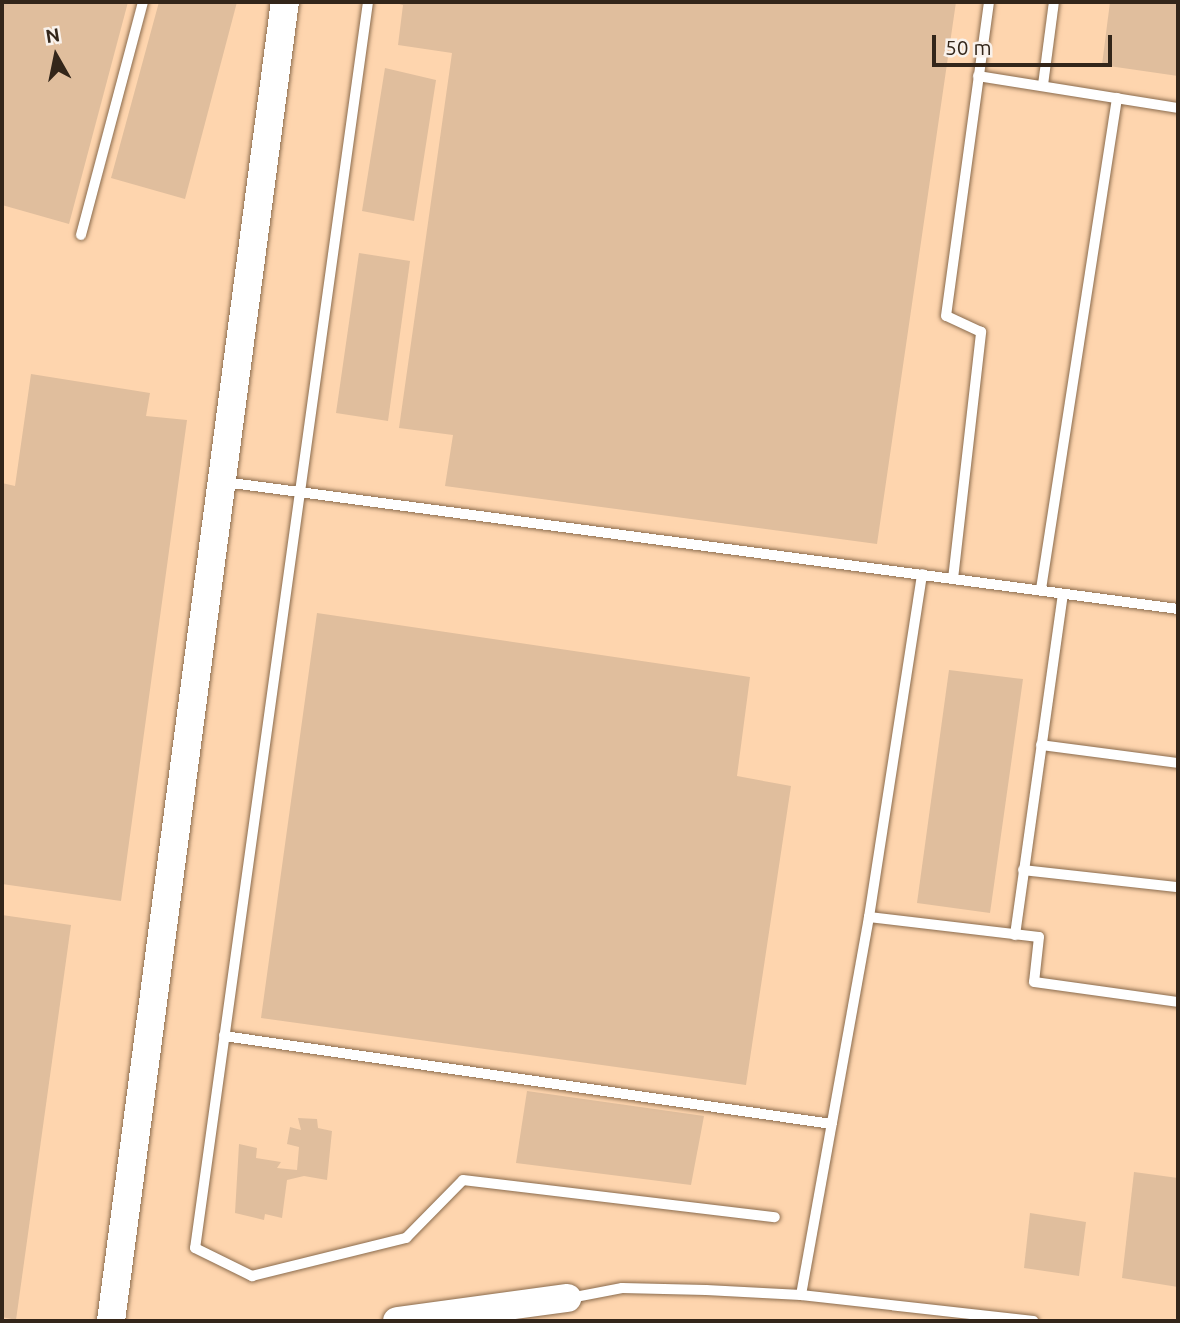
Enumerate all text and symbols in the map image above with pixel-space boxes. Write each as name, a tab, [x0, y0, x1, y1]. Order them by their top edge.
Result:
north arrow	[21, 21, 91, 91]
scale bar	[935, 21, 1115, 65]
text: N	[44, 23, 61, 47]
text: 50 m	[945, 35, 992, 59]

